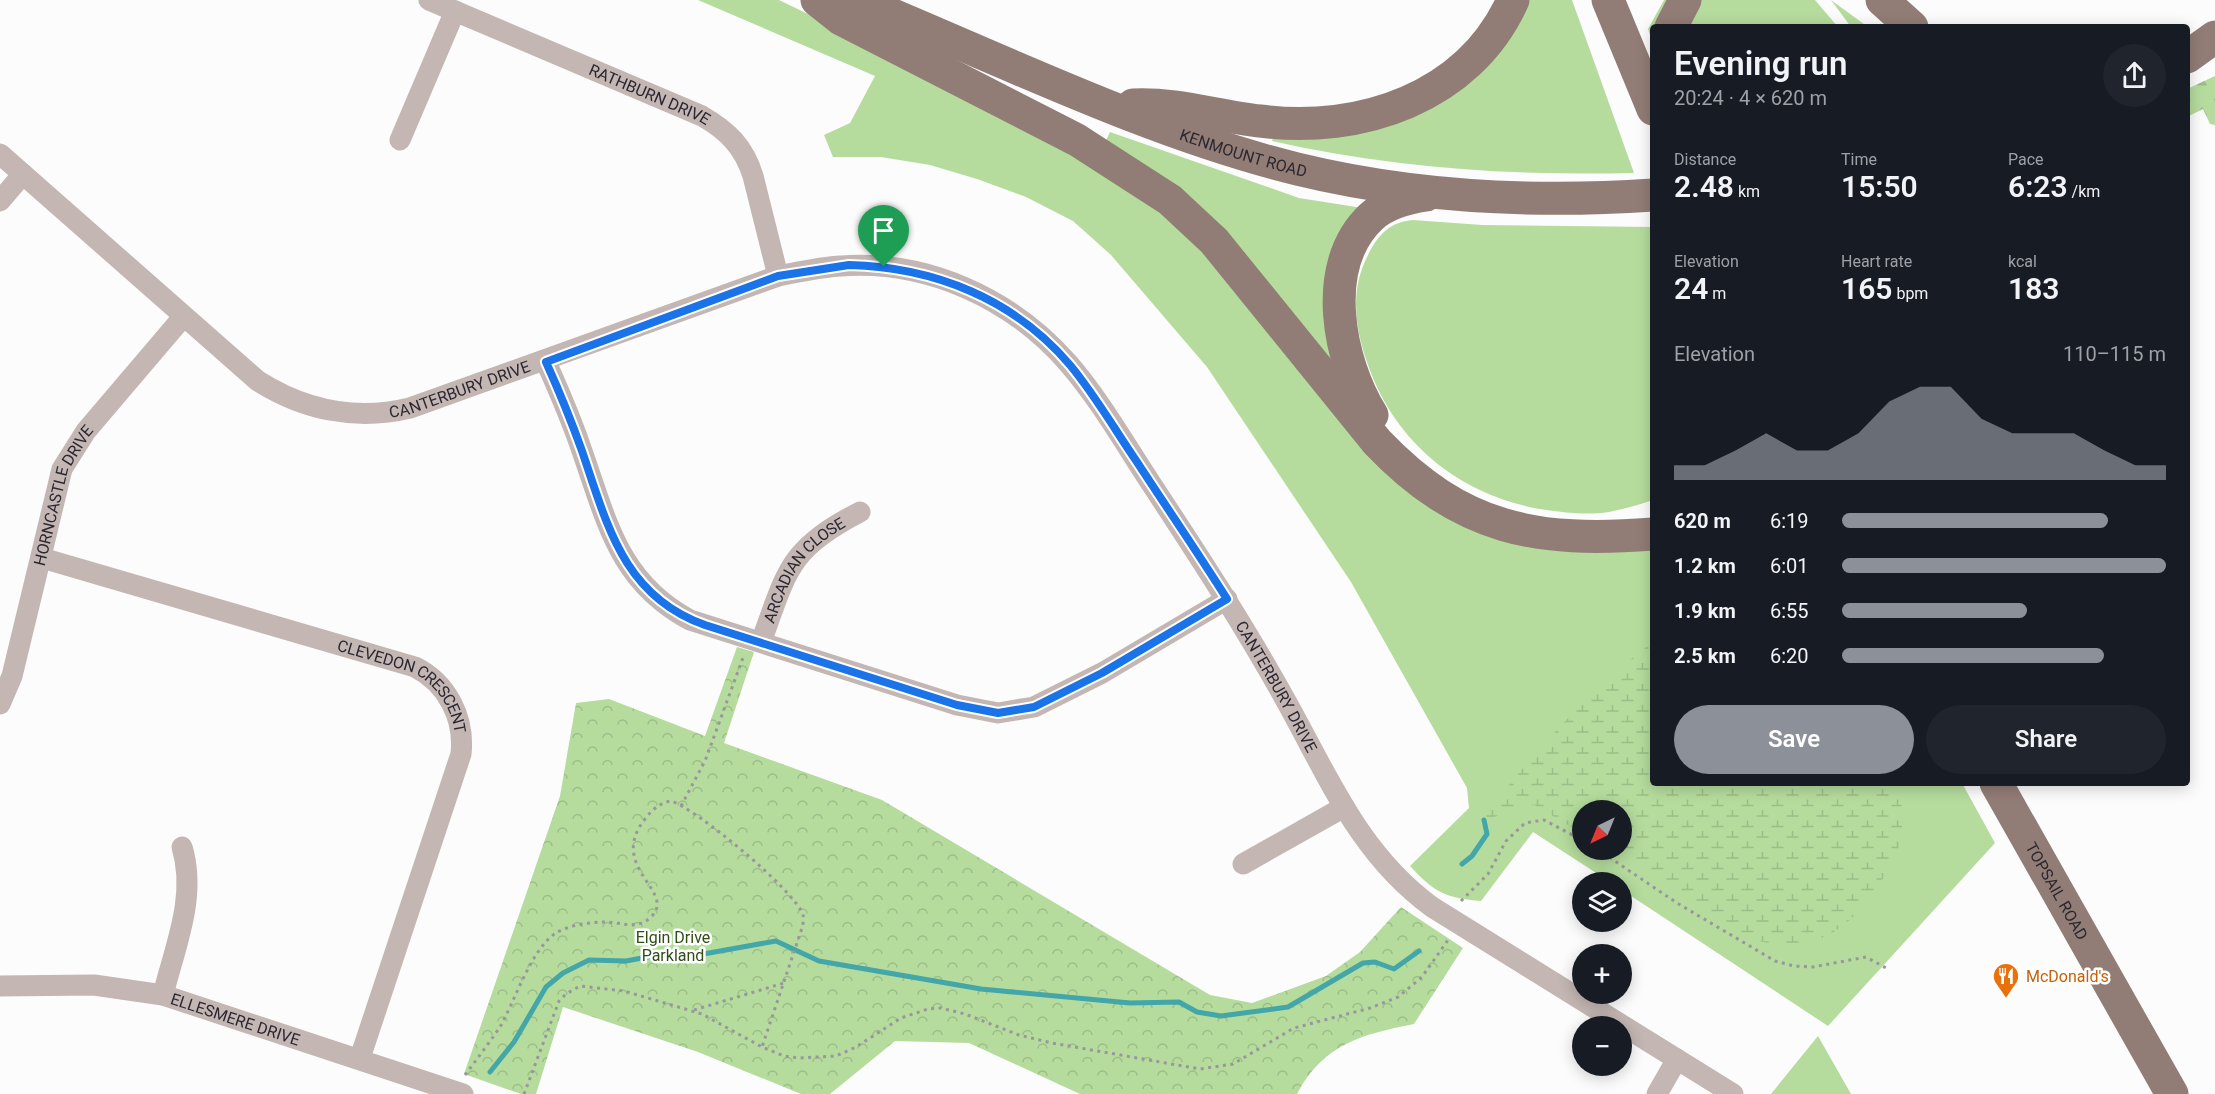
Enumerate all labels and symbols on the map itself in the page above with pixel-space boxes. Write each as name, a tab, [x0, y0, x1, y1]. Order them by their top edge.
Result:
street label: RATHBURN DRIVE	[586, 60, 714, 128]
street label: KENMOUNT ROAD	[1177, 125, 1309, 181]
pin	[858, 205, 909, 267]
street label: CANTERBURY DRIVE	[388, 356, 532, 421]
street label: HORNCASTLE DRIVE	[30, 421, 97, 568]
street label: ARCADIAN CLOSE	[759, 513, 848, 625]
street label: CANTERBURY DRIVE	[1232, 617, 1321, 756]
street label: CLEVEDON CRESCENT	[335, 635, 470, 735]
north arrow	[1572, 800, 1632, 860]
street label: TOPSAIL ROAD	[2022, 839, 2092, 943]
park label: Elgin Drive Parkland	[636, 928, 710, 965]
restaurant icon: McDonald's	[1991, 961, 2021, 999]
place label: McDonald's	[2026, 967, 2109, 986]
street label: ELLESMERE DRIVE	[168, 989, 302, 1049]

